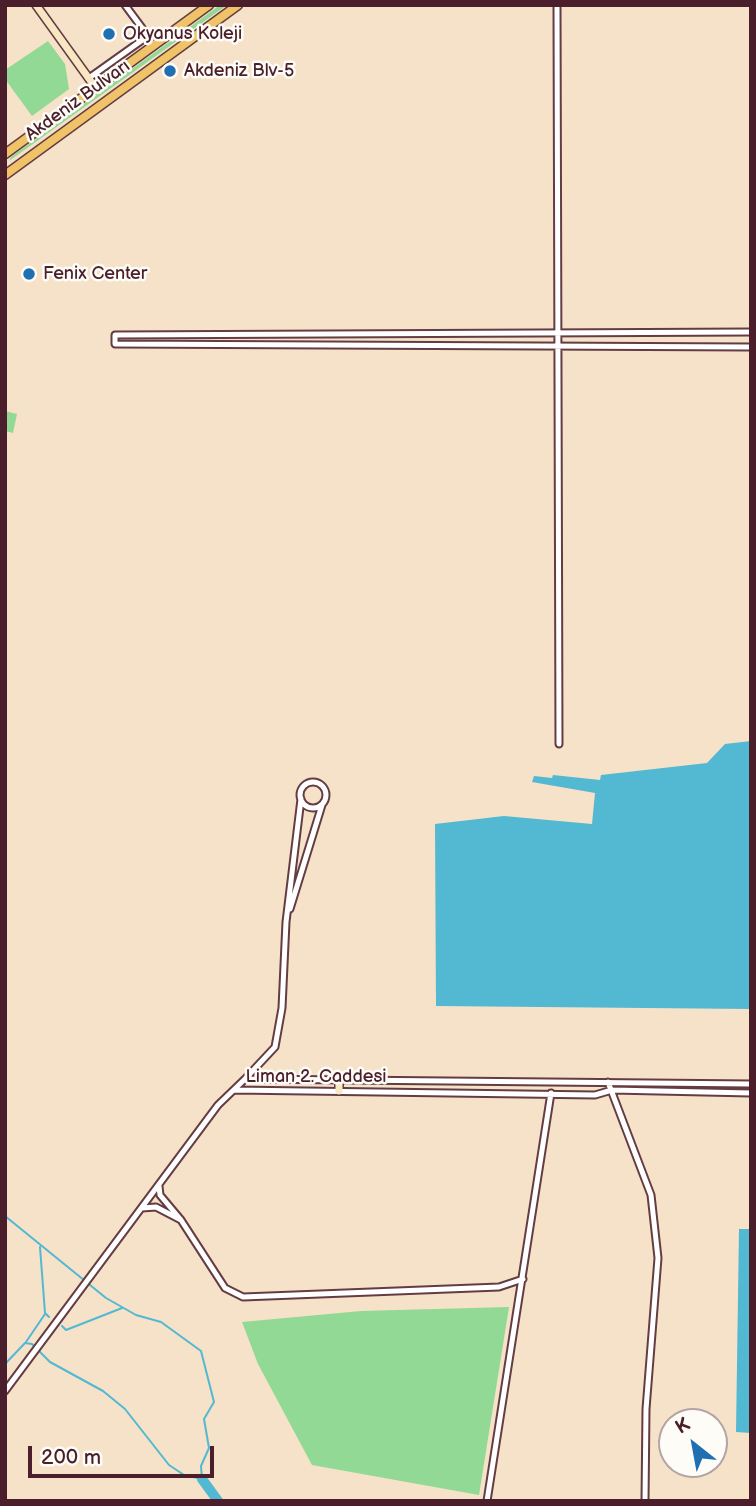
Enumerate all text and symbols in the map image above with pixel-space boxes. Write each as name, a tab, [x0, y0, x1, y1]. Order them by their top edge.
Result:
place label: Okyanus Koleji	[123, 23, 242, 45]
marker: Okyanus Koleji	[101, 26, 117, 42]
street label: Akdeniz Bulvarı	[21, 56, 135, 146]
place label: Akdeniz Blv-5	[184, 60, 294, 82]
marker: Akdeniz Blv-5	[162, 63, 178, 79]
place label: Fenix Center	[43, 263, 147, 285]
marker: Fenix Center	[21, 266, 37, 282]
street label: Liman 2. Caddesi	[245, 1066, 387, 1088]
north arrow	[658, 1408, 728, 1478]
text: K	[671, 1413, 694, 1439]
scale bar	[32, 1432, 217, 1476]
text: 200 m	[41, 1445, 101, 1470]

